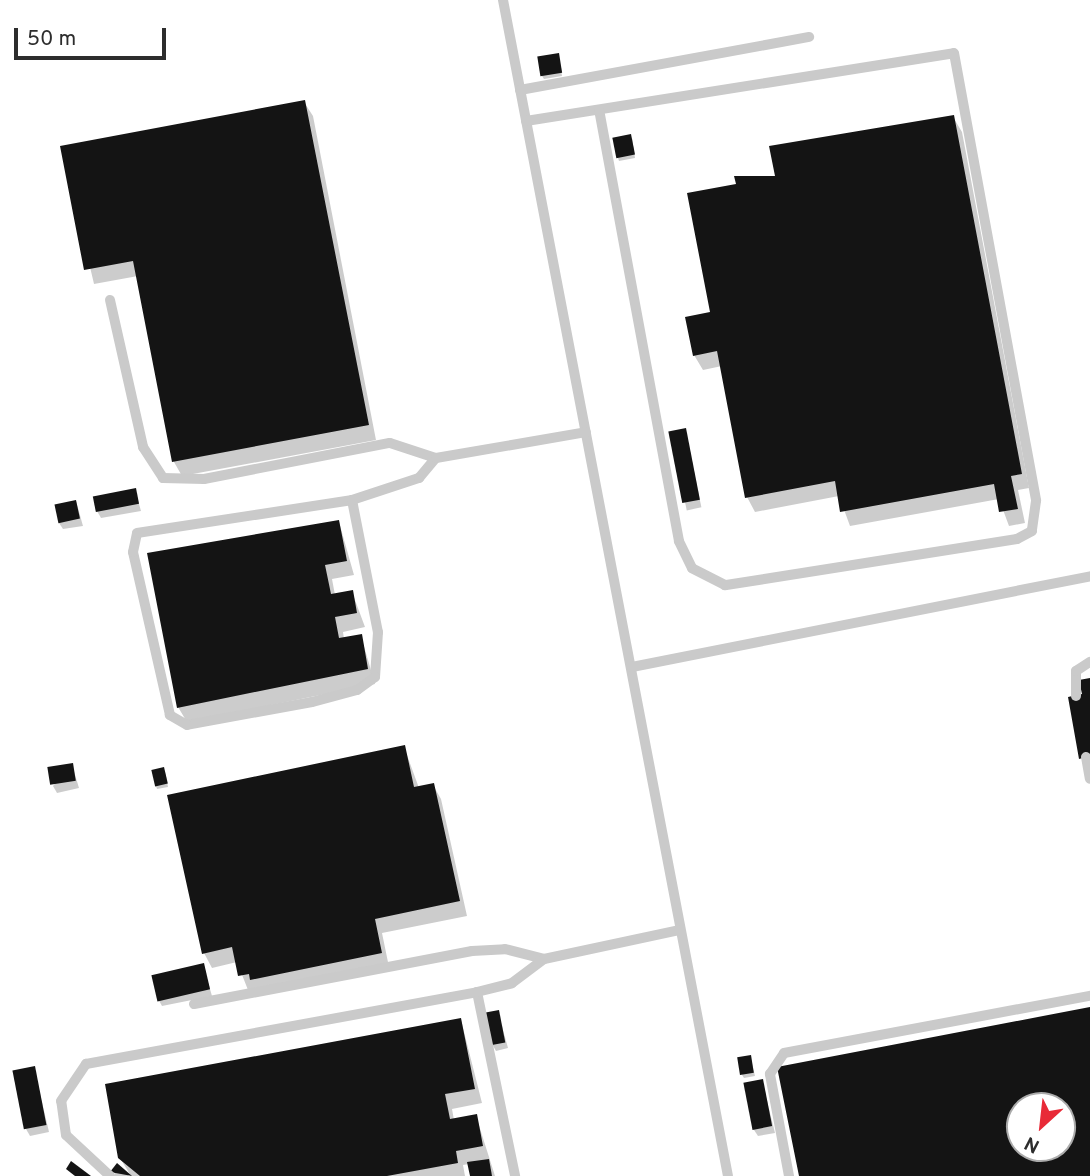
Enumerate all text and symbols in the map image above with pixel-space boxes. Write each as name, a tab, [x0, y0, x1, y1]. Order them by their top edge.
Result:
scale bar	[18, 14, 170, 58]
text: 50 m	[27, 26, 76, 53]
north arrow	[1006, 1092, 1076, 1162]
text: N	[1021, 1130, 1044, 1158]

